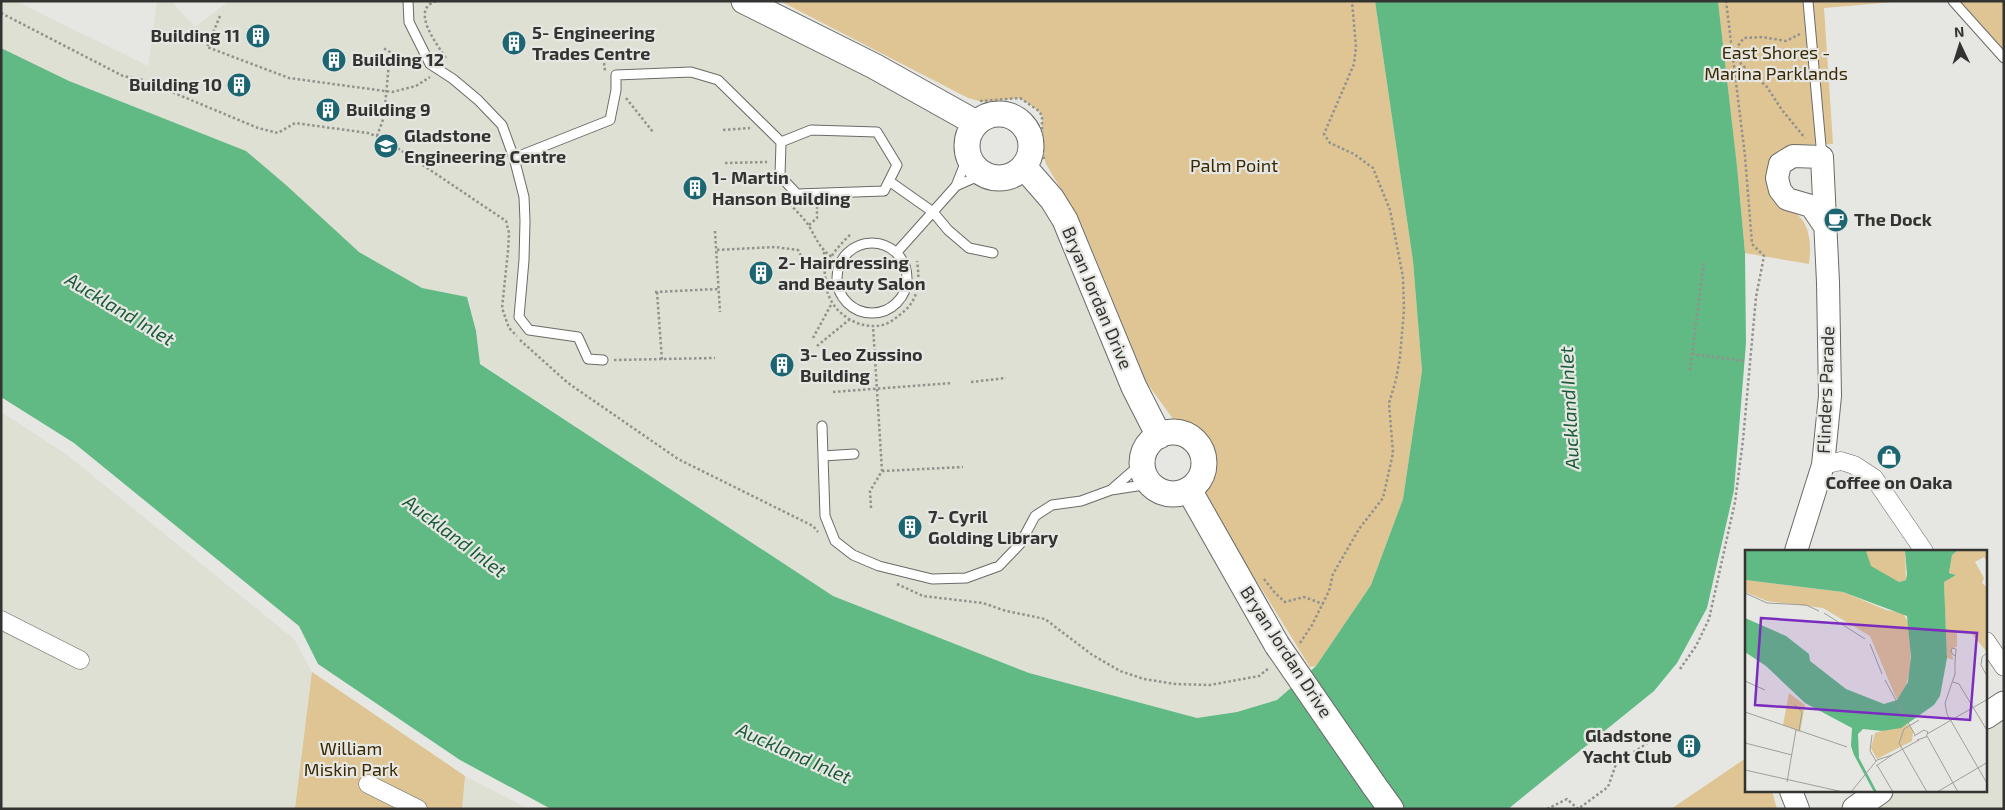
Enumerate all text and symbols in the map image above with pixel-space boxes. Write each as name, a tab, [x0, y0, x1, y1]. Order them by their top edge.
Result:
north arrow	[1935, 20, 1985, 70]
place label: 5- Engineering Trades Centre	[532, 21, 656, 64]
building icon: Building 11	[245, 23, 271, 49]
text: N	[1953, 23, 1965, 40]
place label: Building 11	[151, 24, 240, 46]
building icon: 5- Engineering Trades Centre	[501, 30, 527, 56]
park label: East Shores - Marina Parklands	[1704, 41, 1848, 84]
building icon: Building 12	[321, 47, 347, 73]
place label: Building 12	[352, 48, 444, 70]
building icon: Building 10	[226, 72, 252, 98]
place label: Building 10	[129, 73, 222, 95]
building icon: Building 9	[315, 97, 341, 123]
place label: Building 9	[346, 98, 431, 120]
place label: Gladstone Engineering Centre	[404, 124, 566, 167]
school or university icon: Gladstone Engineering Centre	[373, 133, 399, 159]
park label: Palm Point	[1190, 154, 1278, 176]
place label: 1- Martin Hanson Building	[712, 166, 851, 209]
building icon: 1- Martin Hanson Building	[682, 175, 708, 201]
cafe icon: The Dock	[1823, 207, 1849, 233]
place label: The Dock	[1854, 208, 1932, 230]
street label: Bryan Jordan Drive	[1058, 223, 1138, 372]
place label: 2- Hairdressing and Beauty Salon	[778, 251, 926, 294]
building icon: 2- Hairdressing and Beauty Salon	[748, 260, 774, 286]
water label: Auckland Inlet	[61, 267, 180, 351]
street label: Flinders Parade	[1812, 326, 1838, 454]
place label: 3- Leo Zussino Building	[800, 343, 923, 386]
water label: Auckland Inlet	[1554, 345, 1583, 471]
building icon: 3- Leo Zussino Building	[769, 352, 795, 378]
shop icon: Coffee on Oaka	[1876, 444, 1902, 470]
place label: Coffee on Oaka	[1825, 471, 1953, 493]
water label: Auckland Inlet	[398, 489, 512, 582]
place label: 7- Cyril Golding Library	[928, 505, 1059, 548]
building icon: 7- Cyril Golding Library	[897, 514, 923, 540]
inset map	[1745, 550, 1988, 792]
street label: Bryan Jordan Drive	[1236, 581, 1338, 721]
water label: Auckland Inlet	[732, 717, 856, 788]
place label: Gladstone Yacht Club	[1583, 724, 1672, 767]
building icon: Gladstone Yacht Club	[1676, 733, 1702, 759]
park label: William Miskin Park	[304, 737, 398, 780]

